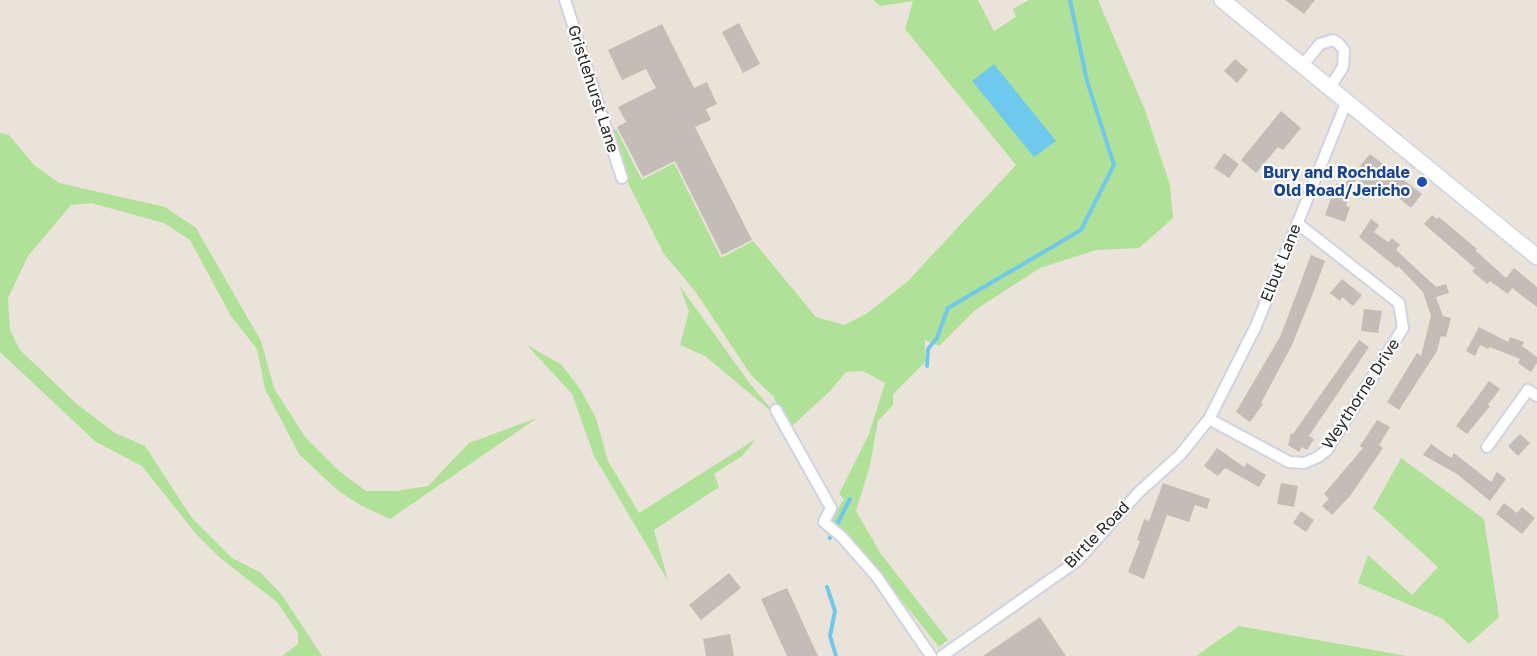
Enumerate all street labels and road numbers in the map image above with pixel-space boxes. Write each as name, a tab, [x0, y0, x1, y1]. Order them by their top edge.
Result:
street label: Gristlehurst Lane	[563, 23, 623, 155]
street label: Elbut Lane	[1257, 221, 1305, 305]
street label: Weythorne Drive	[1318, 335, 1404, 453]
street label: Birtle Road	[1060, 498, 1134, 572]

